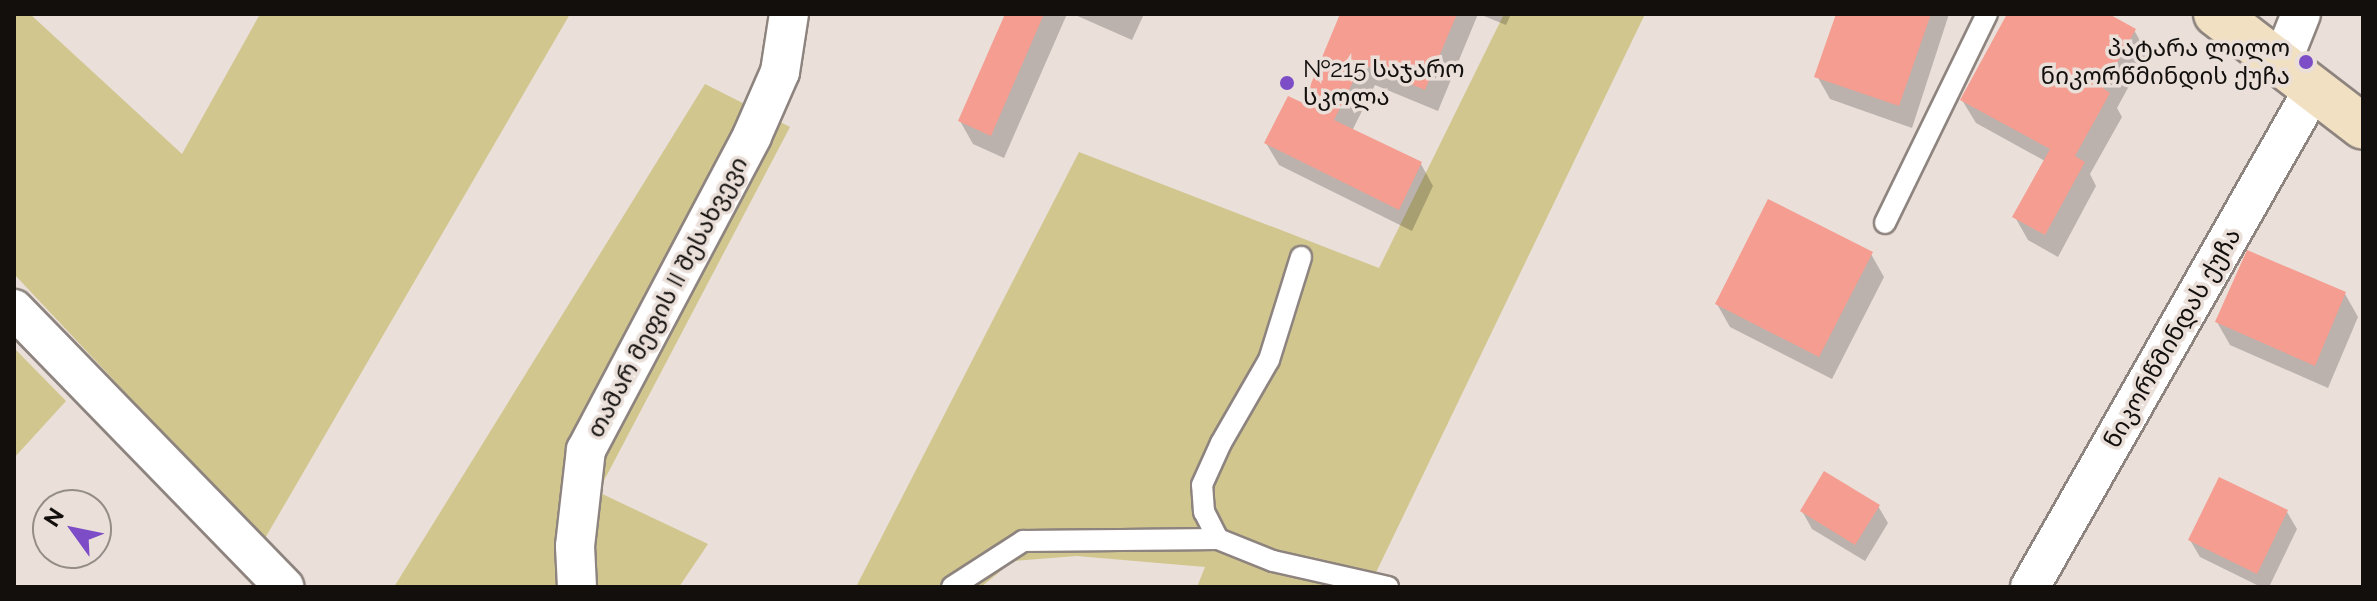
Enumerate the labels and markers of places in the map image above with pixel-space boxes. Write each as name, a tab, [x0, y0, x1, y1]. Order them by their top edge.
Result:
place label: პატარა ლილო ნიკორწმინდის ქუჩა	[2041, 34, 2290, 90]
marker: პატარა ლილო ნიკორწმინდის ქუჩა	[2297, 53, 2315, 71]
place label: №215 საჯარო სკოლა	[1303, 55, 1465, 111]
marker: №215 საჯარო სკოლა	[1278, 74, 1296, 92]

